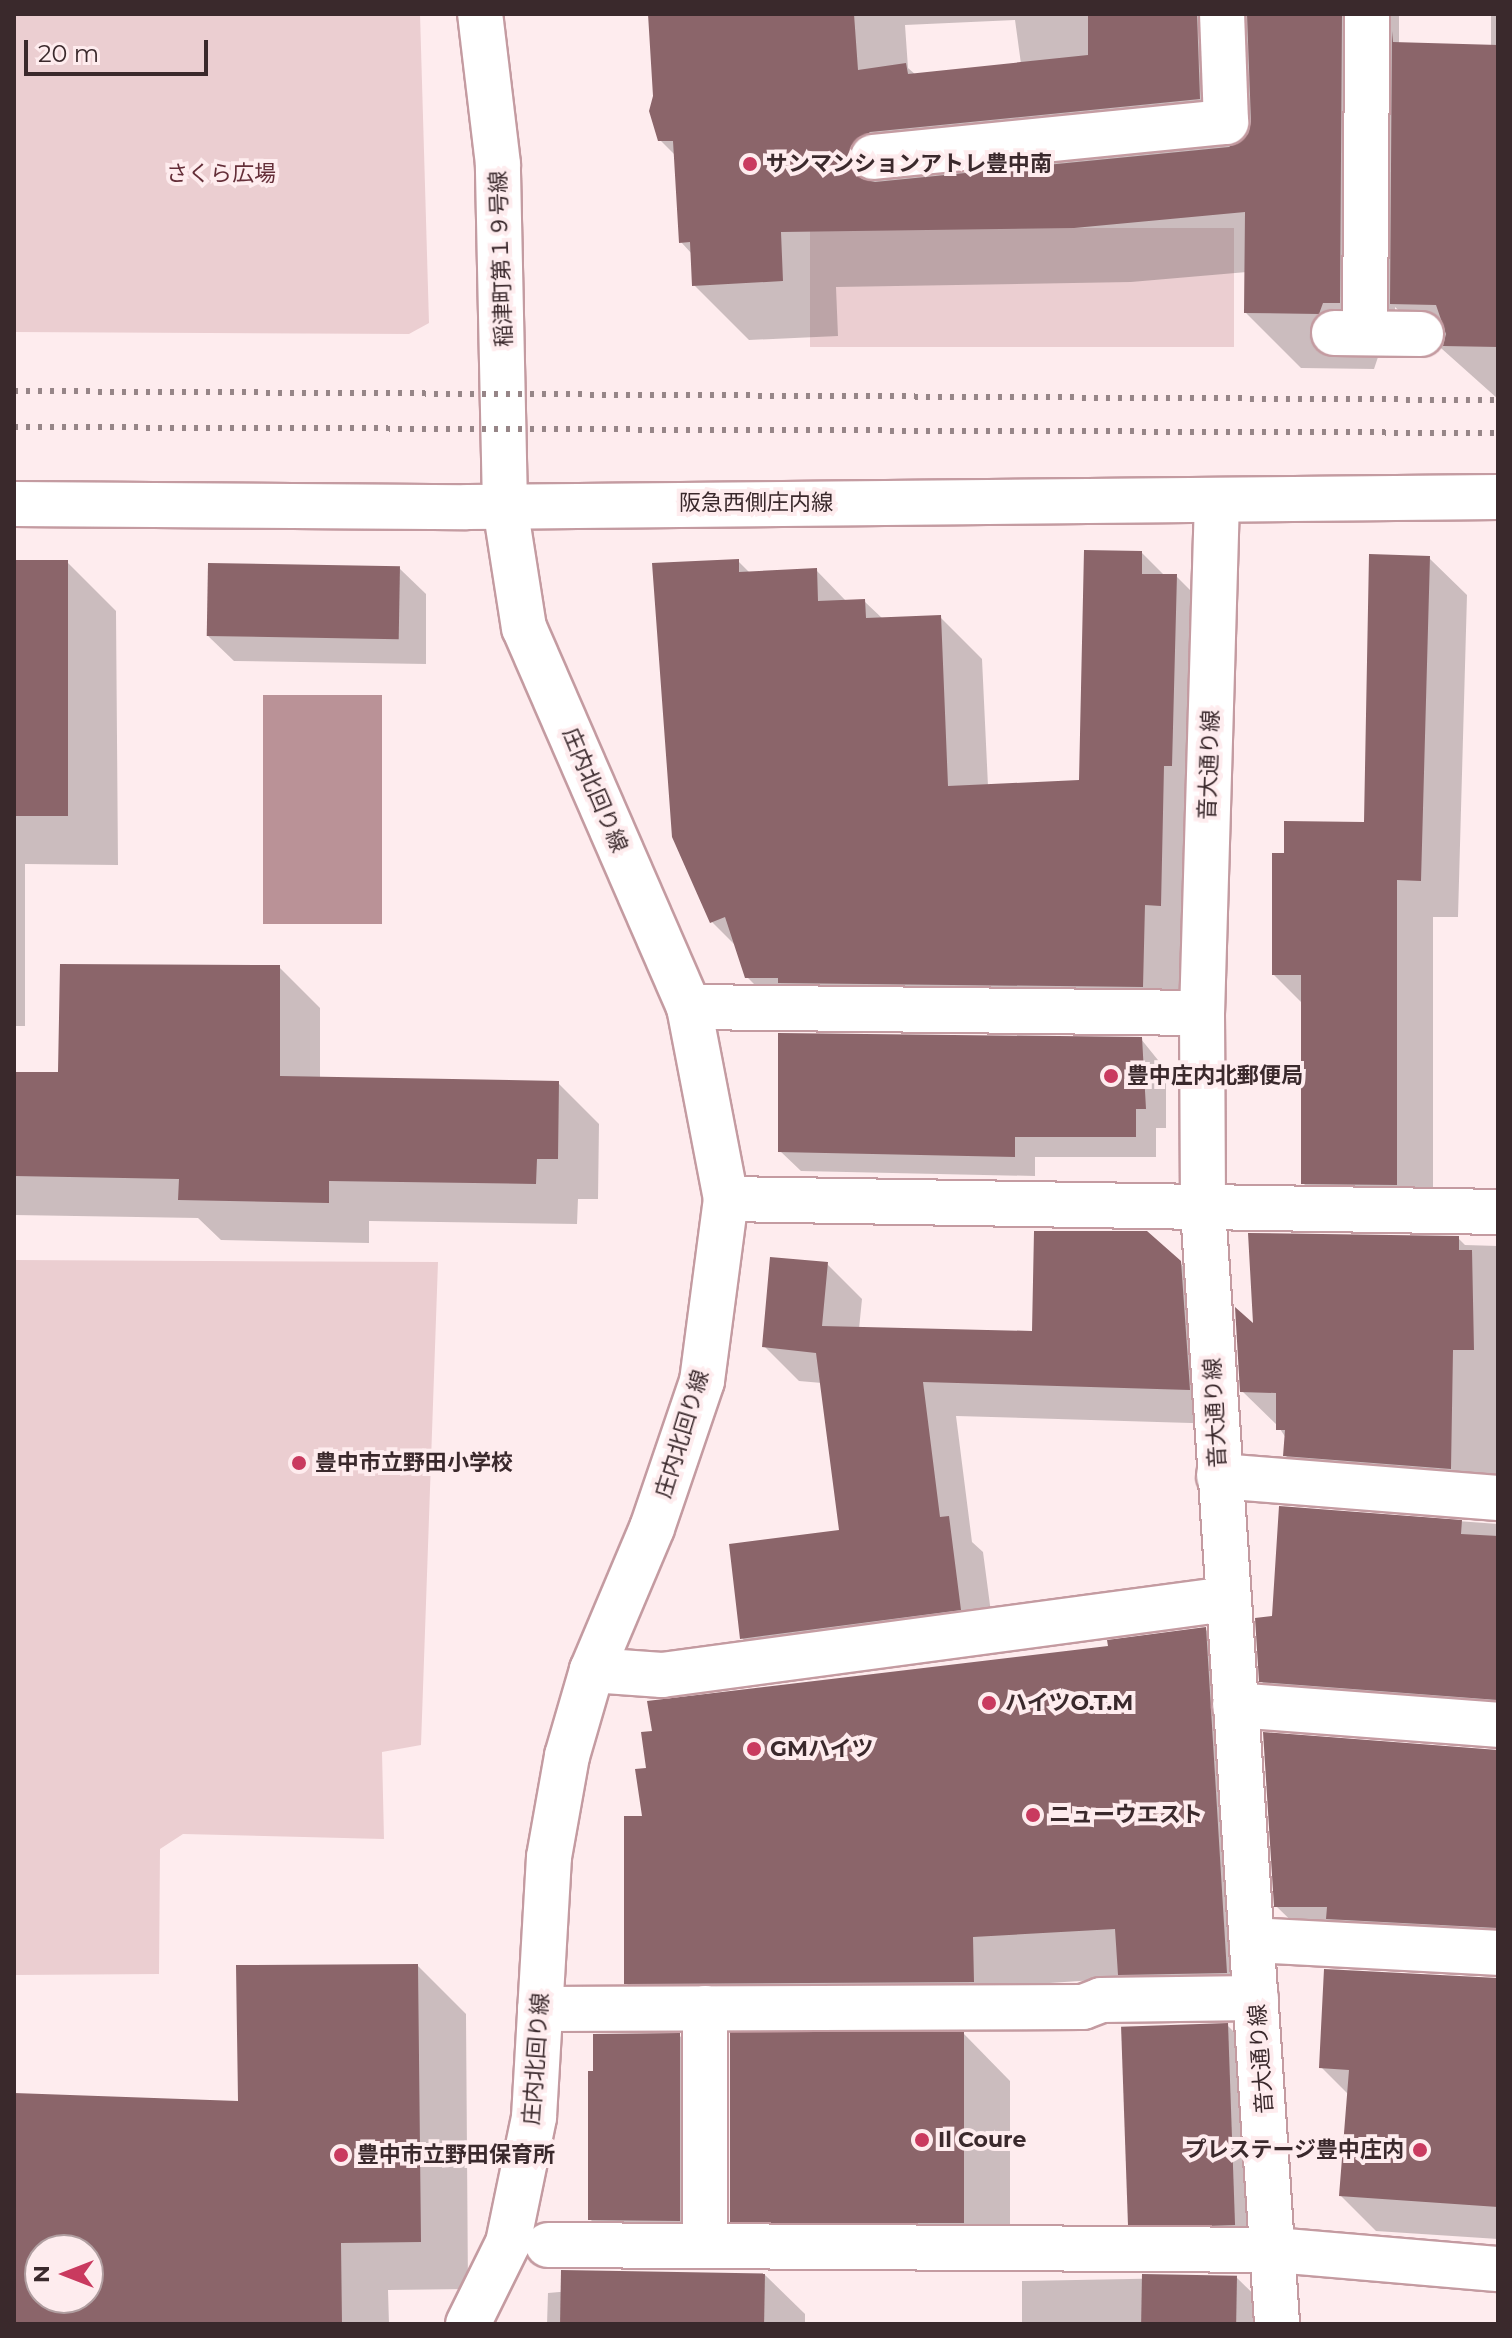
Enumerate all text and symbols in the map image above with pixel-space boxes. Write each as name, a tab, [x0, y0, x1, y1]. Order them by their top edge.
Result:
scale bar	[28, 24, 212, 74]
text: 20 m	[38, 39, 99, 68]
place label: サンマンションアトレ豊中南	[766, 151, 1052, 177]
marker: サンマンションアトレ豊中南	[741, 155, 759, 173]
park label: さくら広場	[166, 161, 276, 187]
street label: 稲津町第１９号線	[485, 171, 517, 347]
street label: 阪急西側庄内線	[679, 490, 833, 516]
street label: 音大通り線	[1194, 710, 1224, 820]
street label: 庄内北回り線	[557, 724, 633, 856]
place label: 豊中庄内北郵便局	[1127, 1063, 1303, 1089]
marker: 豊中庄内北郵便局	[1102, 1067, 1120, 1085]
street label: 音大通り線	[1199, 1357, 1231, 1469]
street label: 庄内北回り線	[650, 1367, 714, 1501]
place label: 豊中市立野田小学校	[315, 1450, 513, 1476]
marker: 豊中市立野田小学校	[290, 1454, 308, 1472]
place label: ハイツO.T.M	[1005, 1690, 1134, 1716]
marker: ハイツO.T.M	[980, 1694, 998, 1712]
place label: GMハイツ	[770, 1736, 874, 1762]
marker: GMハイツ	[745, 1740, 763, 1758]
place label: ニューウエスト	[1049, 1802, 1203, 1828]
marker: ニューウエスト	[1024, 1806, 1042, 1824]
street label: 庄内北回り線	[518, 1992, 554, 2126]
street label: 音大通り線	[1244, 2003, 1278, 2115]
place label: Il Coure	[938, 2127, 1026, 2153]
marker: Il Coure	[913, 2131, 931, 2149]
place label: プレステージ豊中庄内	[1184, 2137, 1404, 2163]
marker: プレステージ豊中庄内	[1411, 2141, 1429, 2159]
place label: 豊中市立野田保育所	[357, 2142, 555, 2168]
marker: 豊中市立野田保育所	[332, 2146, 350, 2164]
north arrow	[24, 2234, 104, 2314]
text: N	[28, 2265, 55, 2283]

